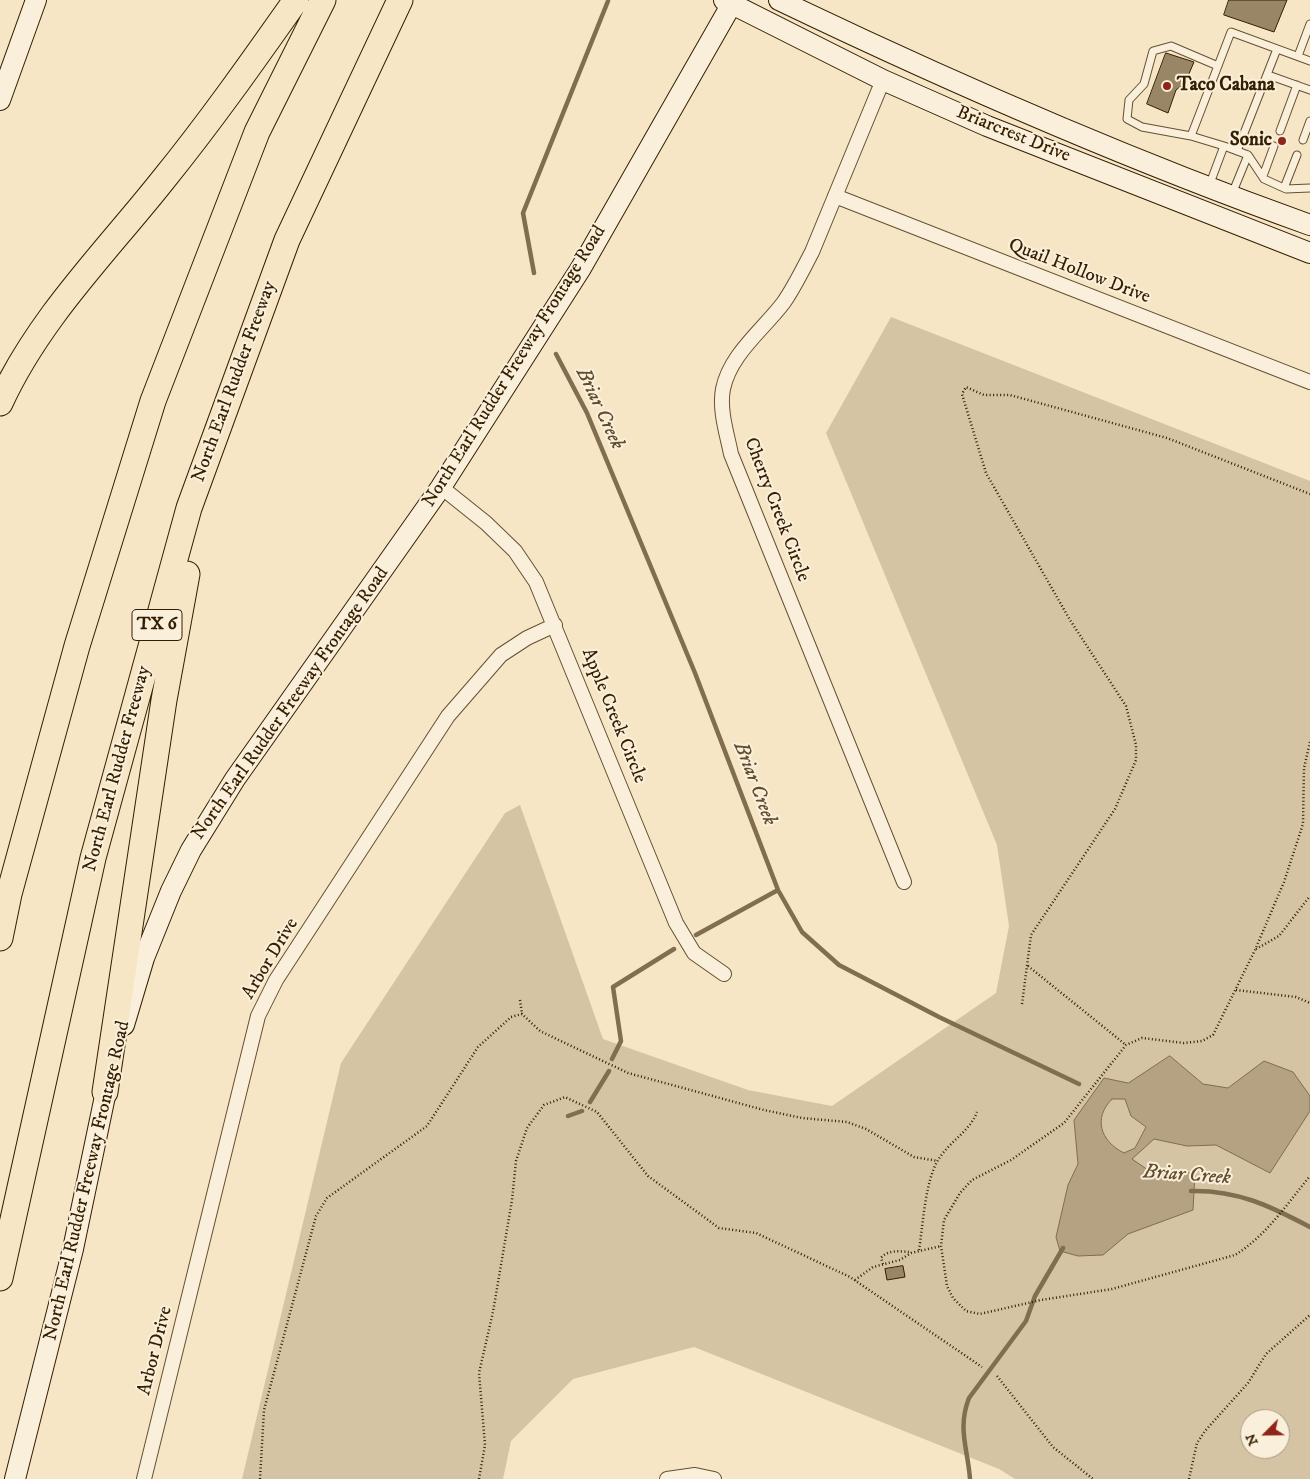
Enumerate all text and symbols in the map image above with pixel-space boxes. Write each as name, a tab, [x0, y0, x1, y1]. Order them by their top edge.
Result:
place label: Taco Cabana	[1177, 75, 1275, 97]
marker: Taco Cabana	[1161, 80, 1173, 92]
street label: Briarcrest Drive	[953, 102, 1073, 168]
place label: Sonic	[1230, 130, 1272, 152]
marker: Sonic	[1276, 135, 1288, 147]
street label: North Earl Rudder Freeway Frontage Road	[418, 222, 612, 512]
street label: Quail Hollow Drive	[1005, 234, 1153, 310]
street label: North Earl Rudder Freeway	[188, 278, 282, 486]
water label: Briar Creek	[570, 364, 628, 454]
street label: Cherry Creek Circle	[738, 435, 814, 585]
street label: North Earl Rudder Freeway Frontage Road	[188, 563, 394, 845]
road number: TX 6	[132, 610, 182, 640]
street label: Apple Creek Circle	[576, 645, 650, 787]
street label: North Earl Rudder Freeway	[80, 664, 156, 874]
water label: Briar Creek	[727, 739, 781, 829]
street label: Arbor Drive	[238, 914, 304, 1004]
street label: North Earl Rudder Freeway Frontage Road	[40, 1019, 136, 1343]
water label: Briar Creek	[1143, 1161, 1231, 1191]
street label: Arbor Drive	[134, 1304, 178, 1398]
north arrow	[1240, 1409, 1290, 1459]
text: N	[1242, 1431, 1263, 1448]

